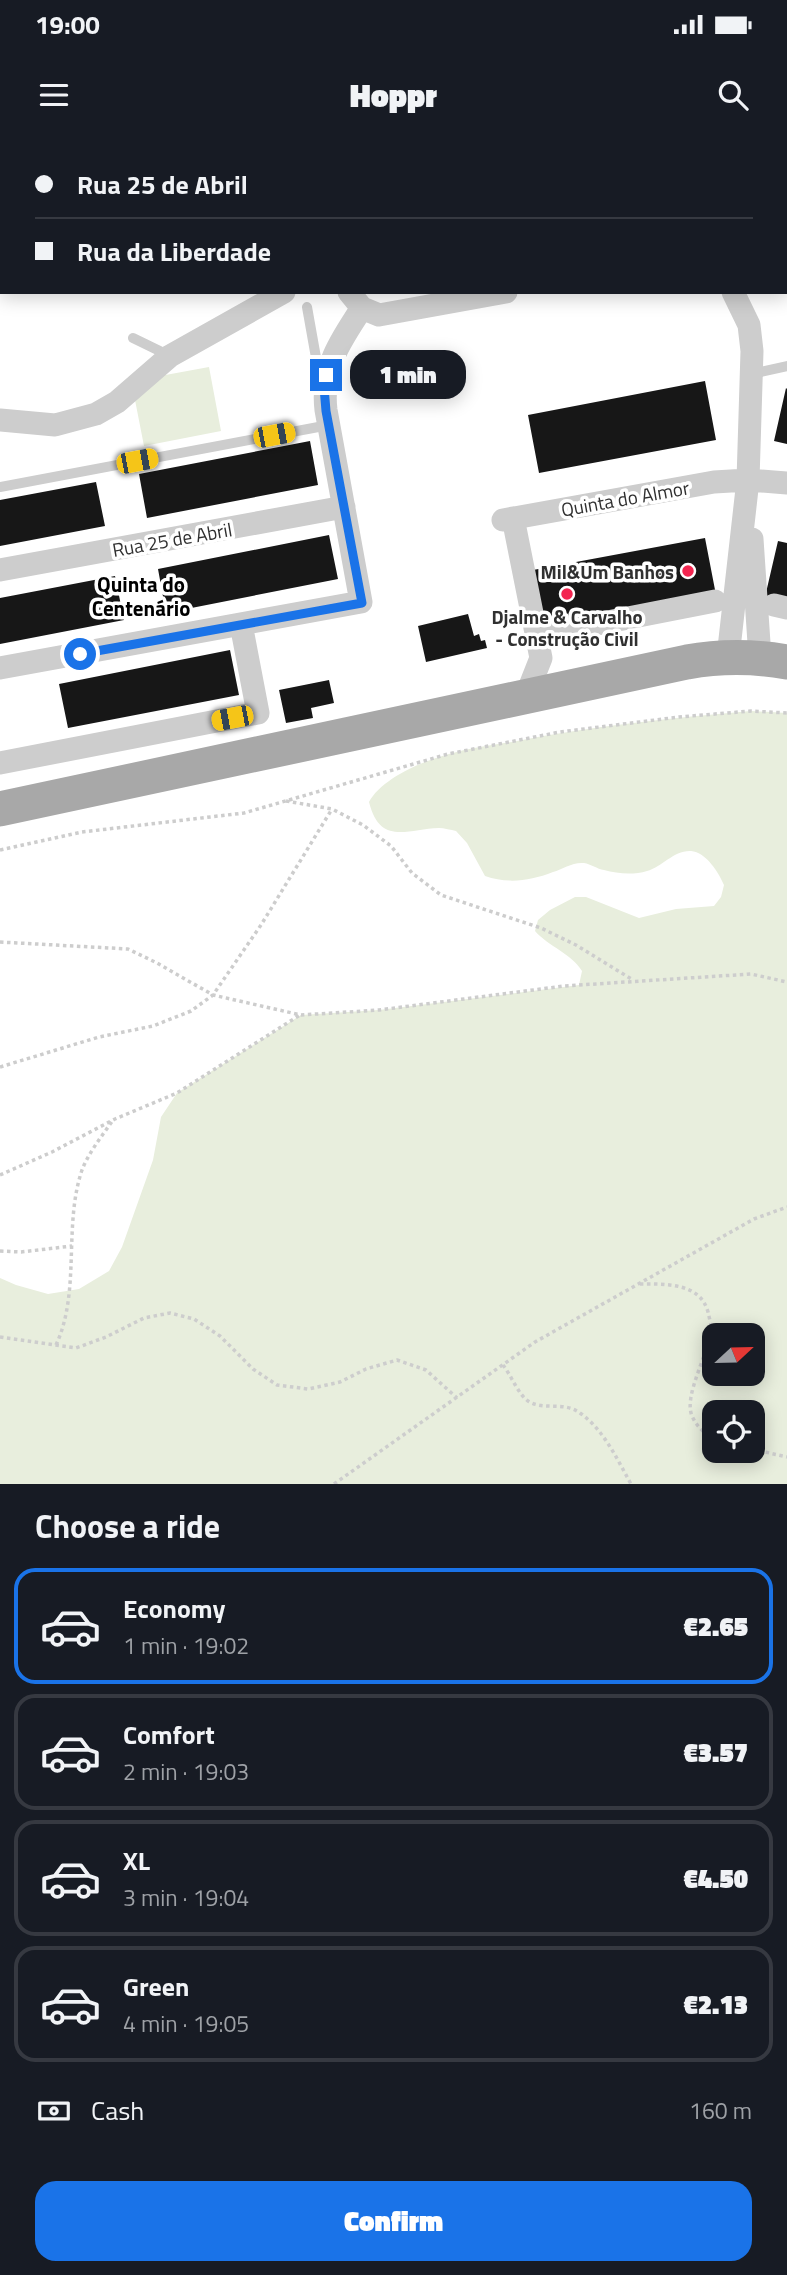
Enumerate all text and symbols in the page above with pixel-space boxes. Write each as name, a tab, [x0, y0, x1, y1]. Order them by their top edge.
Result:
text: 19:00	[35, 5, 100, 44]
text: Hoppr	[350, 71, 437, 119]
icon: menu	[35, 76, 73, 114]
icon: search	[714, 76, 752, 114]
text: Rua 25 de Abril	[77, 165, 248, 204]
text: Rua da Liberdade	[77, 232, 271, 271]
callout: 1 min	[350, 350, 466, 400]
text: 1 min	[379, 357, 437, 392]
route end	[310, 359, 342, 391]
car	[252, 421, 297, 449]
car	[115, 447, 160, 475]
street label: Quinta do Almor	[559, 472, 692, 524]
street label: Rua 25 de Abril	[110, 514, 234, 564]
place label: Mil&Um Banhos	[541, 557, 674, 586]
marker: Mil&Um Banhos	[680, 563, 696, 579]
district label: Quinta do Centenário	[92, 568, 190, 624]
marker: Djalme & Carvalho - Construção Civil	[559, 586, 575, 602]
place label: Djalme & Carvalho - Construção Civil	[491, 602, 643, 653]
route start	[64, 638, 96, 670]
car	[210, 704, 255, 732]
north arrow	[702, 1323, 765, 1386]
map controls	[702, 1323, 765, 1463]
button: locate	[702, 1400, 765, 1463]
text: Choose a ride	[35, 1502, 220, 1550]
text: Economy	[123, 1589, 225, 1628]
icon: car	[39, 1595, 102, 1658]
text: €2.65	[683, 1607, 748, 1646]
text: 1 min · 19:02	[123, 1628, 249, 1663]
text: Comfort	[123, 1715, 215, 1754]
icon: car	[39, 1721, 102, 1784]
text: €3.57	[683, 1733, 748, 1772]
text: 2 min · 19:03	[123, 1754, 249, 1789]
text: XL	[123, 1841, 150, 1880]
icon: car	[39, 1847, 102, 1910]
text: €4.50	[683, 1859, 748, 1898]
text: 3 min · 19:04	[123, 1880, 249, 1915]
text: Green	[123, 1967, 189, 2006]
icon: car	[39, 1973, 102, 2036]
text: €2.13	[683, 1985, 748, 2024]
text: 4 min · 19:05	[123, 2006, 249, 2041]
text: Cash	[91, 2091, 144, 2130]
icon: cash	[35, 2092, 73, 2130]
text: 160 m	[689, 2093, 752, 2128]
button: Confirm	[35, 2181, 752, 2261]

